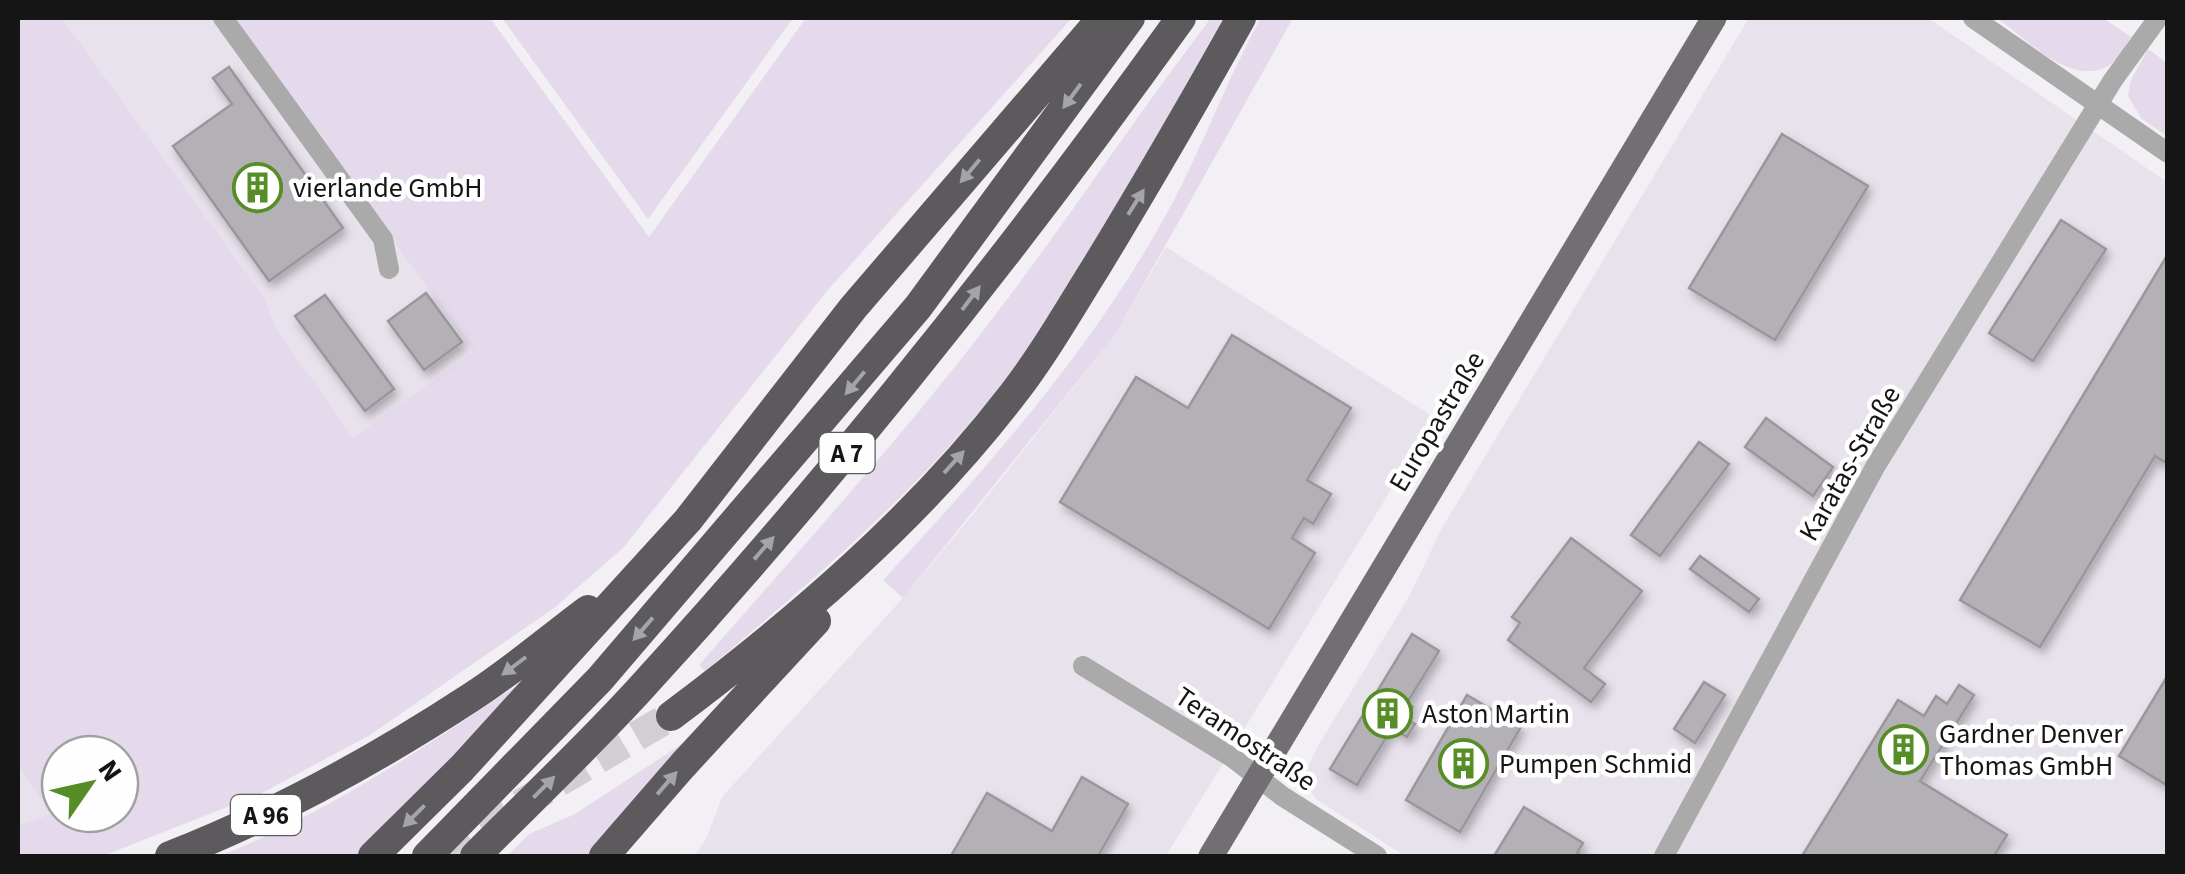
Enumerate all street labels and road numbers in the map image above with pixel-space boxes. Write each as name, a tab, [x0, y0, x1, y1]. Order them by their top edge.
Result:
street label: Europastraße	[1379, 344, 1495, 499]
street label: Karatas-Straße	[1789, 378, 1911, 549]
road number: A 7	[820, 433, 874, 473]
street label: Teramostraße	[1167, 677, 1324, 801]
road number: A 96	[231, 795, 301, 835]

